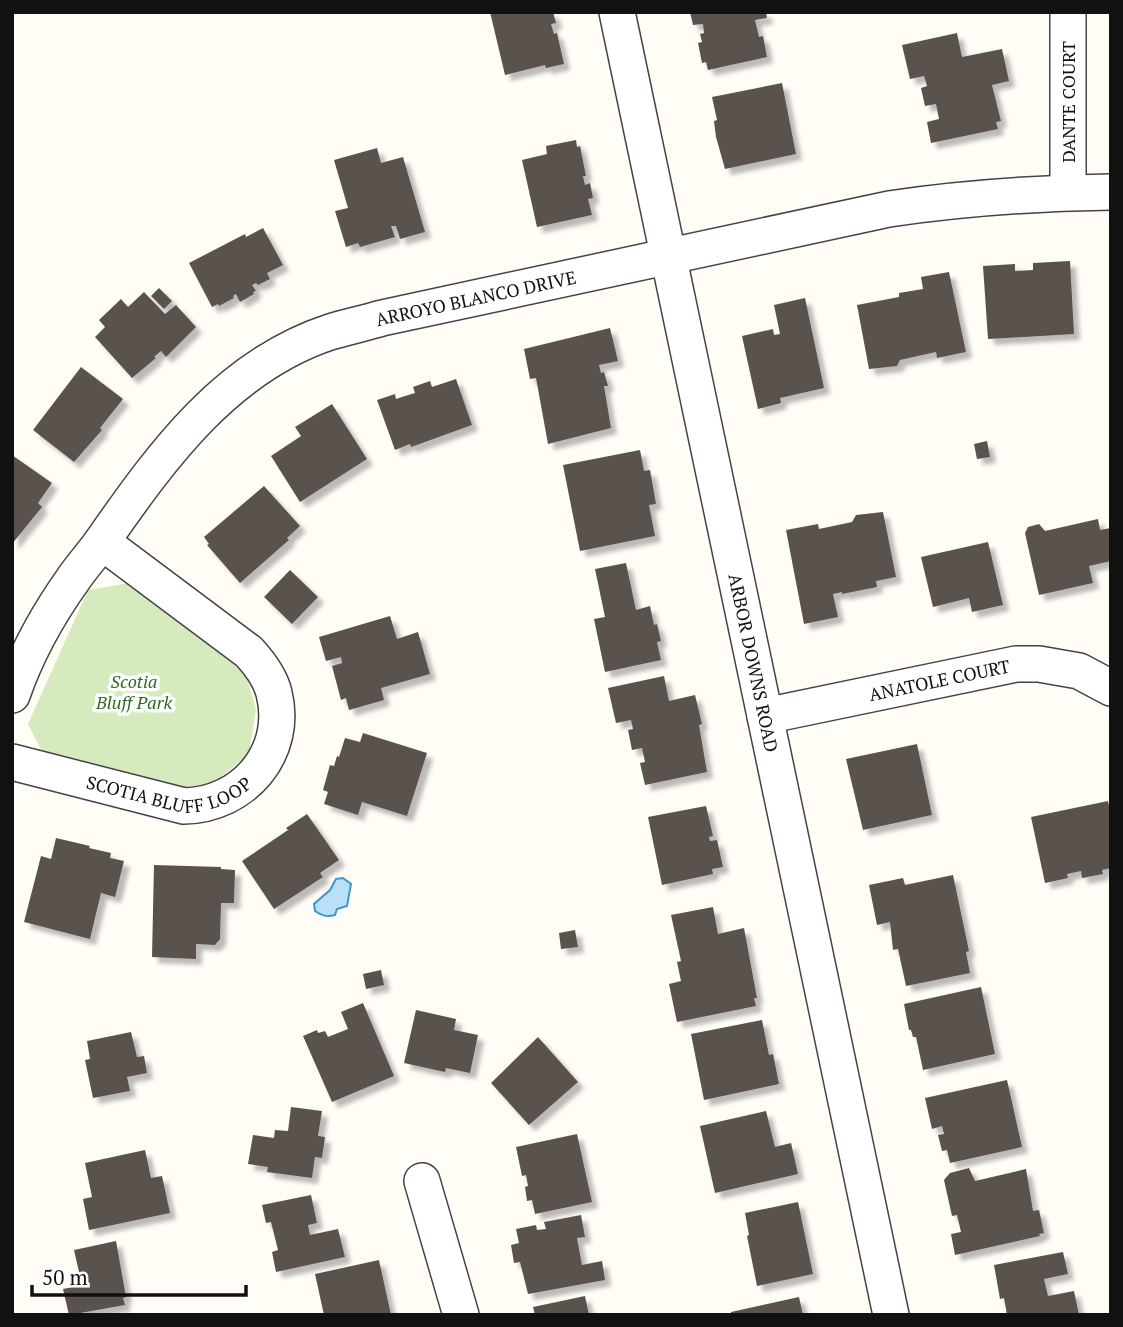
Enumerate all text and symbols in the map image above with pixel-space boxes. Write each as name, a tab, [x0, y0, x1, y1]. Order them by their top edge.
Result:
street label: DANTE COURT	[1056, 41, 1080, 163]
street label: ARROYO BLANCO DRIVE	[372, 265, 578, 331]
street label: ARBOR DOWNS ROAD	[723, 571, 784, 754]
street label: ANATOLE COURT	[867, 654, 1012, 706]
park label: Scotia Bluff Park	[95, 669, 172, 714]
street label: SCOTIA BLUFF LOOP	[80, 765, 252, 789]
text: SCOTIA BLUFF LOOP	[84, 770, 257, 818]
scale bar	[32, 1254, 245, 1298]
text: 50 m	[42, 1263, 88, 1291]

